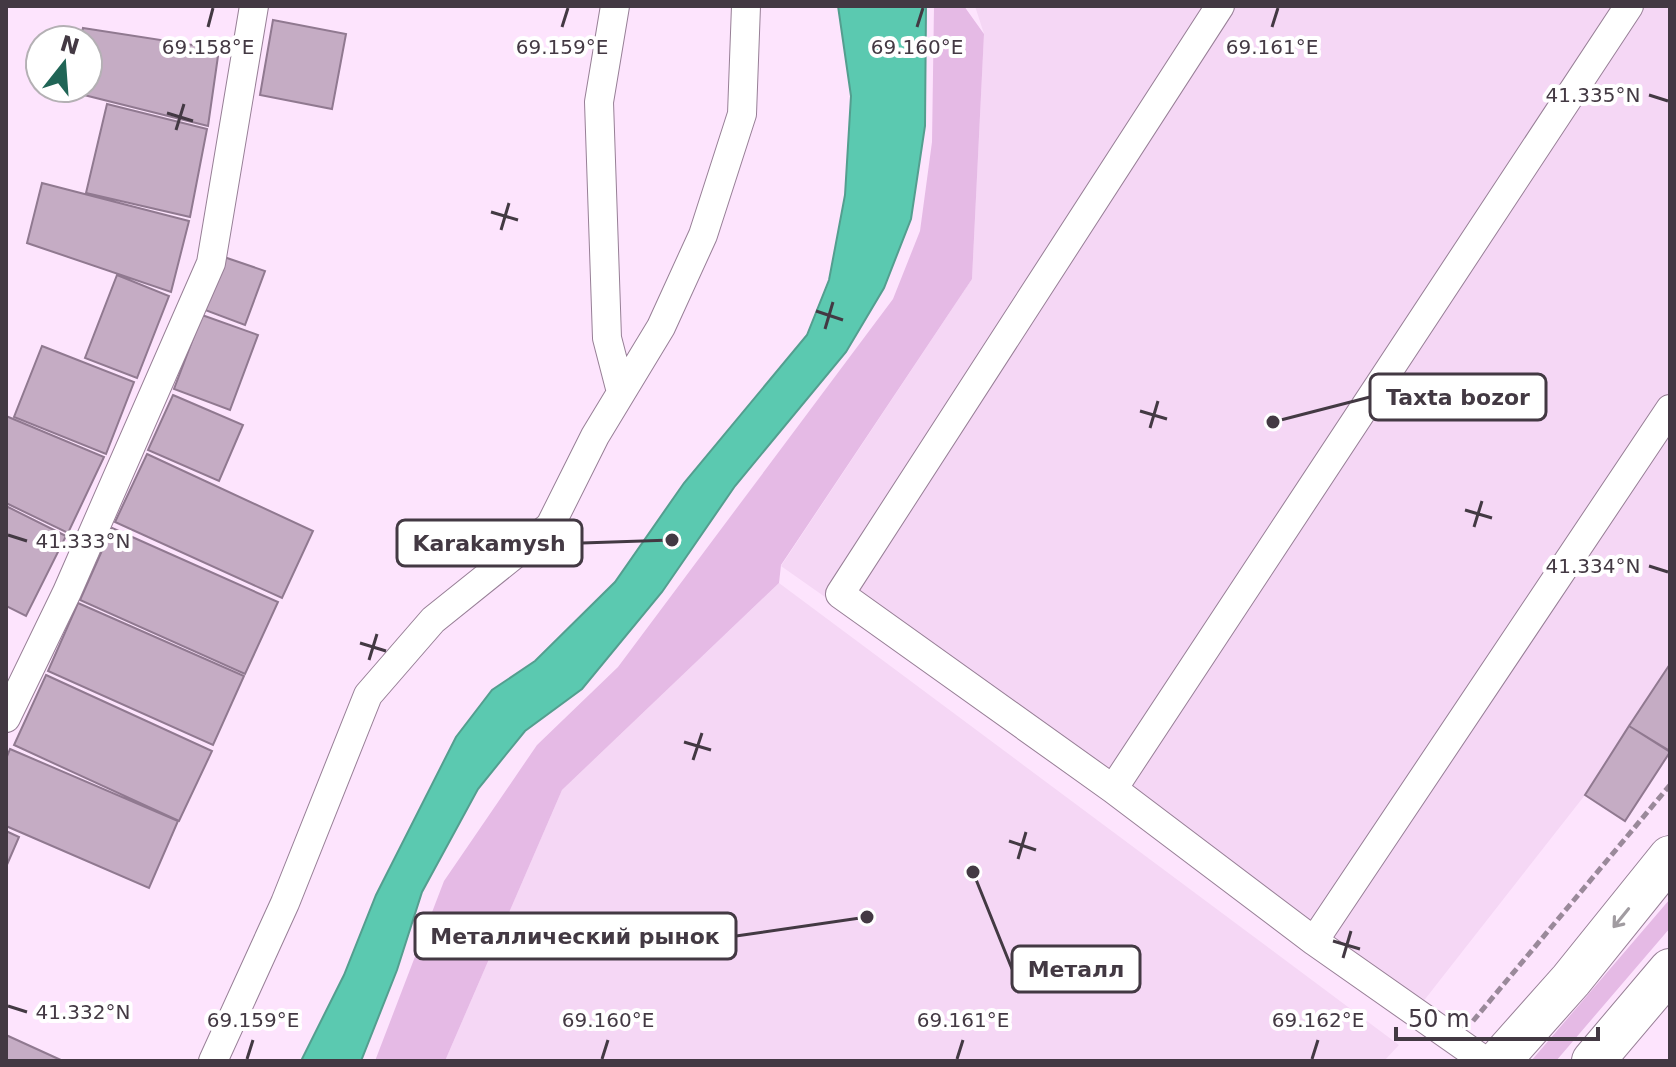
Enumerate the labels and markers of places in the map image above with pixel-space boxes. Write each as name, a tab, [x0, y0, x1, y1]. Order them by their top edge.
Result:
callout: Taxta bozor	[1370, 374, 1546, 420]
callout: Karakamysh	[397, 520, 582, 566]
callout: Металлический рынок	[415, 913, 736, 959]
callout: Металл	[1012, 946, 1140, 992]

